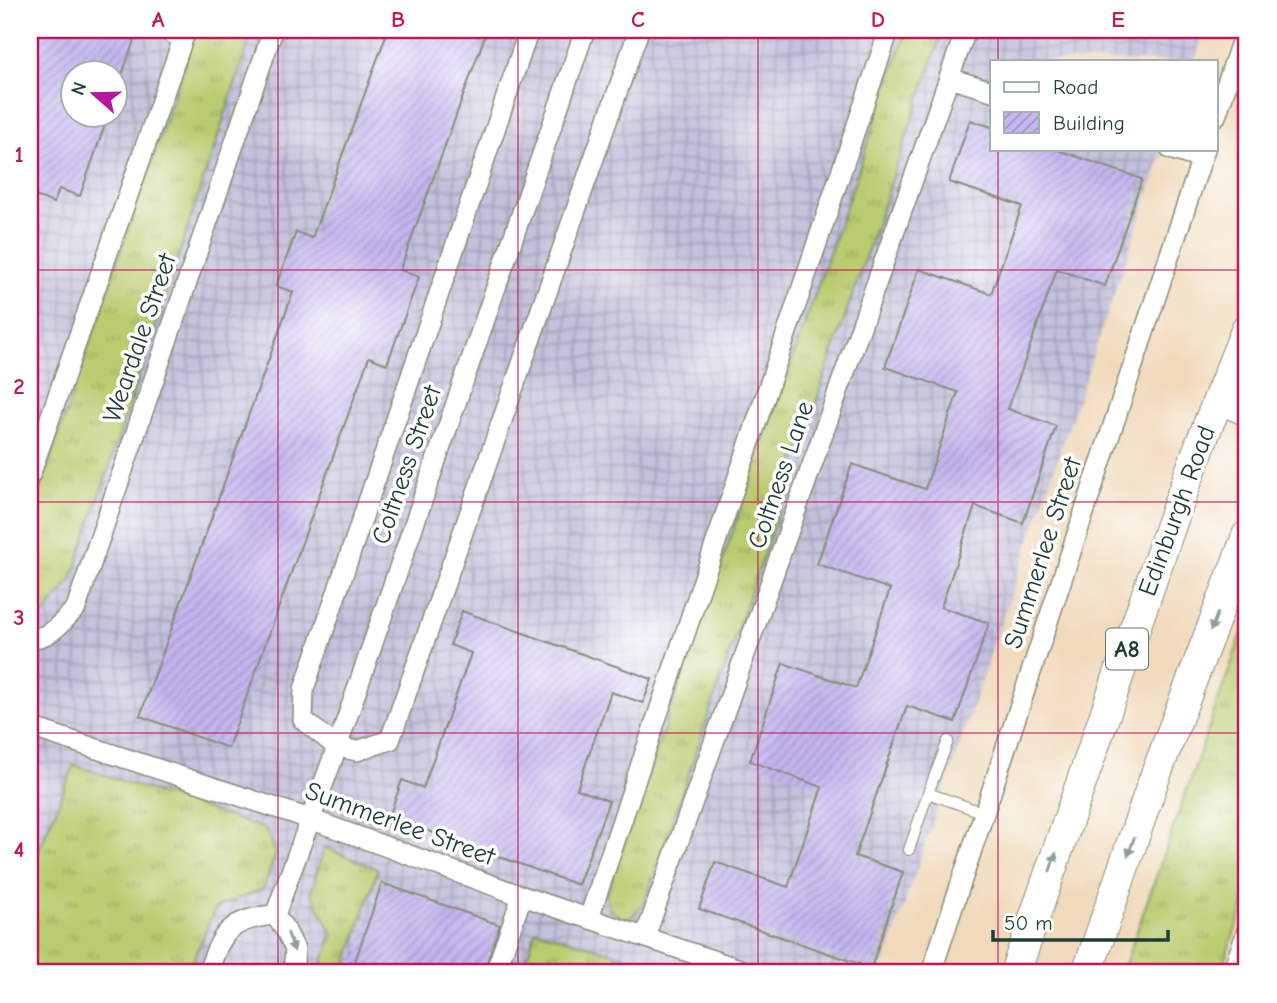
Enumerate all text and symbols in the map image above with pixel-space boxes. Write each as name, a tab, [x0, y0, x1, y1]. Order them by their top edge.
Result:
text: A	[152, 6, 165, 33]
text: B	[391, 6, 405, 33]
text: C	[631, 6, 645, 33]
text: D	[871, 6, 885, 33]
text: E	[1111, 6, 1125, 33]
north arrow	[60, 60, 130, 130]
legend	[990, 60, 1218, 150]
text: Road	[1053, 75, 1098, 99]
text: N	[67, 79, 91, 98]
text: Building	[1053, 111, 1125, 135]
text: 1	[14, 141, 24, 168]
street label: Weardale Street	[97, 248, 183, 426]
text: 2	[13, 373, 25, 400]
street label: Coltness Street	[366, 380, 449, 548]
street label: Coltness Lane	[742, 397, 820, 553]
street label: Edinburgh Road	[1132, 422, 1222, 600]
street label: Summerlee Street	[998, 452, 1089, 653]
text: 3	[13, 604, 25, 631]
one-way arrow	[1209, 612, 1220, 633]
road number: A8	[1106, 628, 1148, 670]
street label: Summerlee Street	[301, 776, 500, 873]
text: 4	[14, 836, 25, 863]
one-way arrow	[1125, 836, 1136, 857]
one-way arrow	[1048, 852, 1059, 873]
scale bar	[993, 898, 1168, 942]
text: 50 m	[1004, 911, 1053, 935]
one-way arrow	[286, 932, 297, 953]

